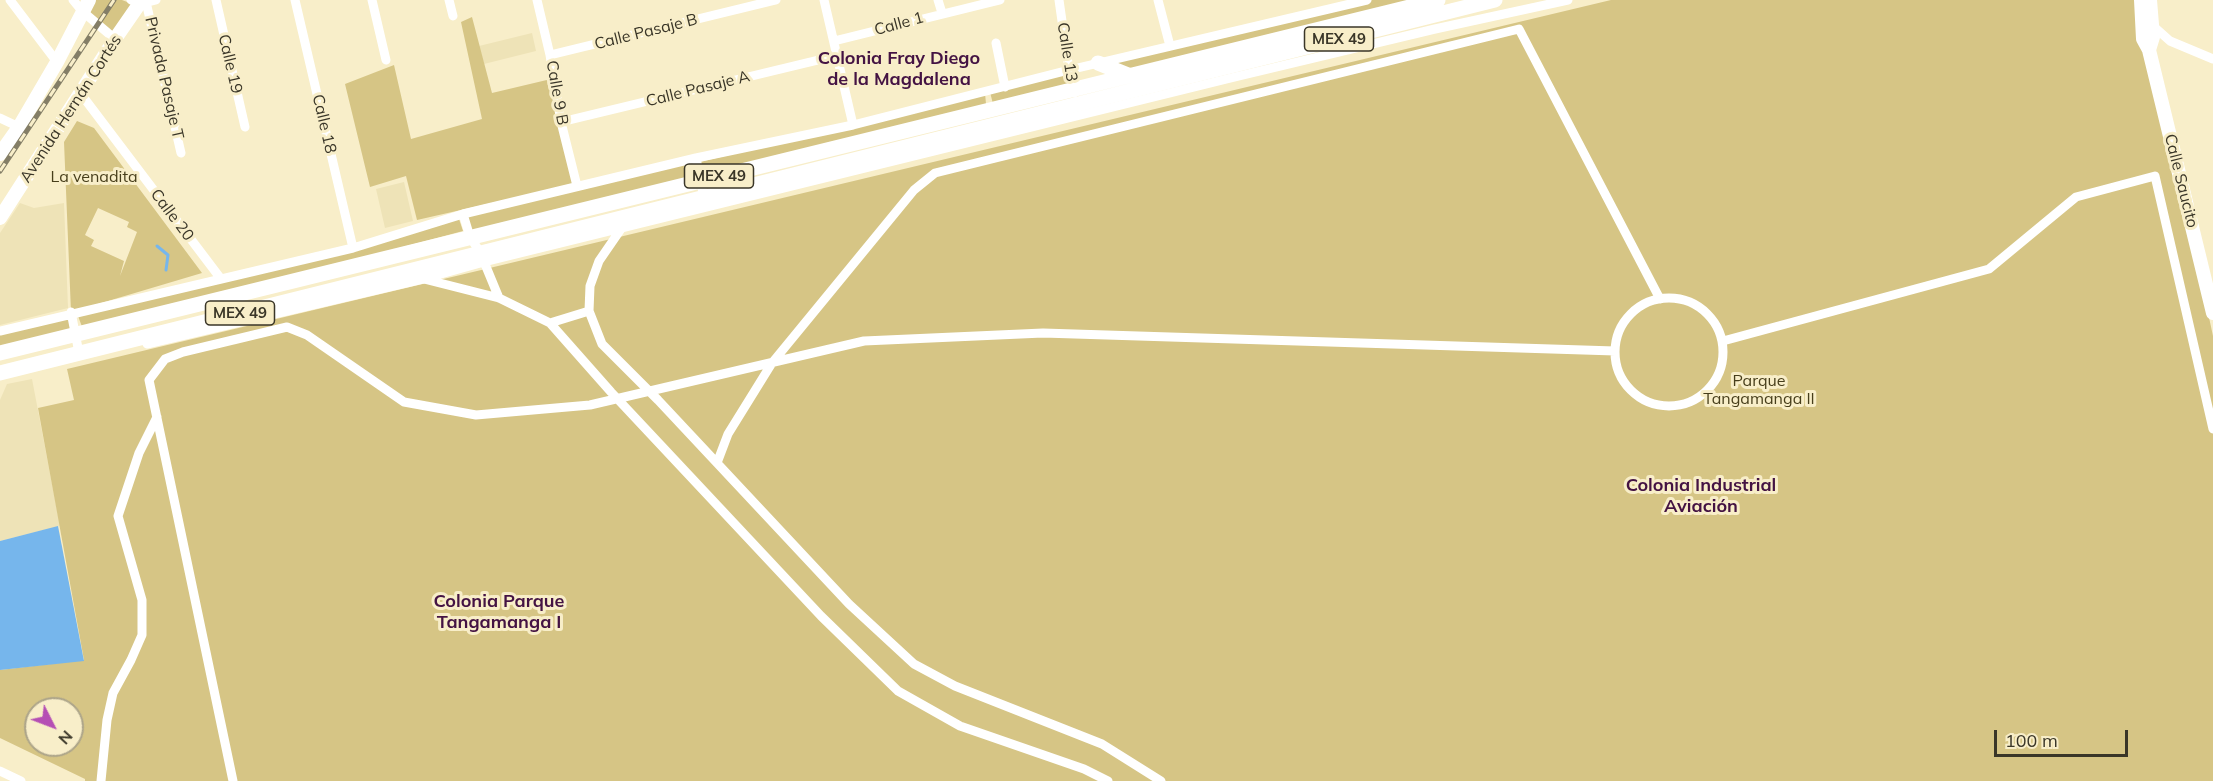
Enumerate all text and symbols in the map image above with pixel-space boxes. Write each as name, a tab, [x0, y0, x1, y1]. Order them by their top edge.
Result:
street label: Calle 1	[872, 8, 926, 40]
street label: Calle Pasaje B	[592, 10, 700, 54]
street label: Privada Pasaje T	[141, 15, 187, 141]
street label: Calle 13	[1053, 21, 1081, 83]
road number: MEX 49	[1304, 27, 1374, 51]
street label: Avenida Hernán Cortés	[16, 32, 126, 186]
street label: Calle 19	[214, 33, 246, 95]
district label: Colonia Fray Diego de la Magdalena	[818, 48, 980, 90]
street label: Calle 9 B	[542, 59, 572, 127]
street label: Calle Pasaje A	[644, 67, 752, 111]
street label: Calle 18	[308, 93, 340, 155]
street label: Calle Saucito	[2160, 132, 2202, 230]
road number: MEX 49	[684, 164, 754, 188]
park label: La venadita	[50, 167, 138, 187]
street label: Calle 20	[146, 185, 198, 245]
road number: MEX 49	[206, 301, 274, 325]
park label: Parque Tangamanga II	[1703, 371, 1815, 409]
district label: Colonia Industrial Aviación	[1626, 475, 1776, 518]
district label: Colonia Parque Tangamanga I	[434, 591, 564, 634]
north arrow	[24, 697, 84, 757]
scale bar	[1997, 718, 2130, 756]
text: N	[54, 727, 77, 749]
text: 100 m	[2005, 729, 2058, 752]

